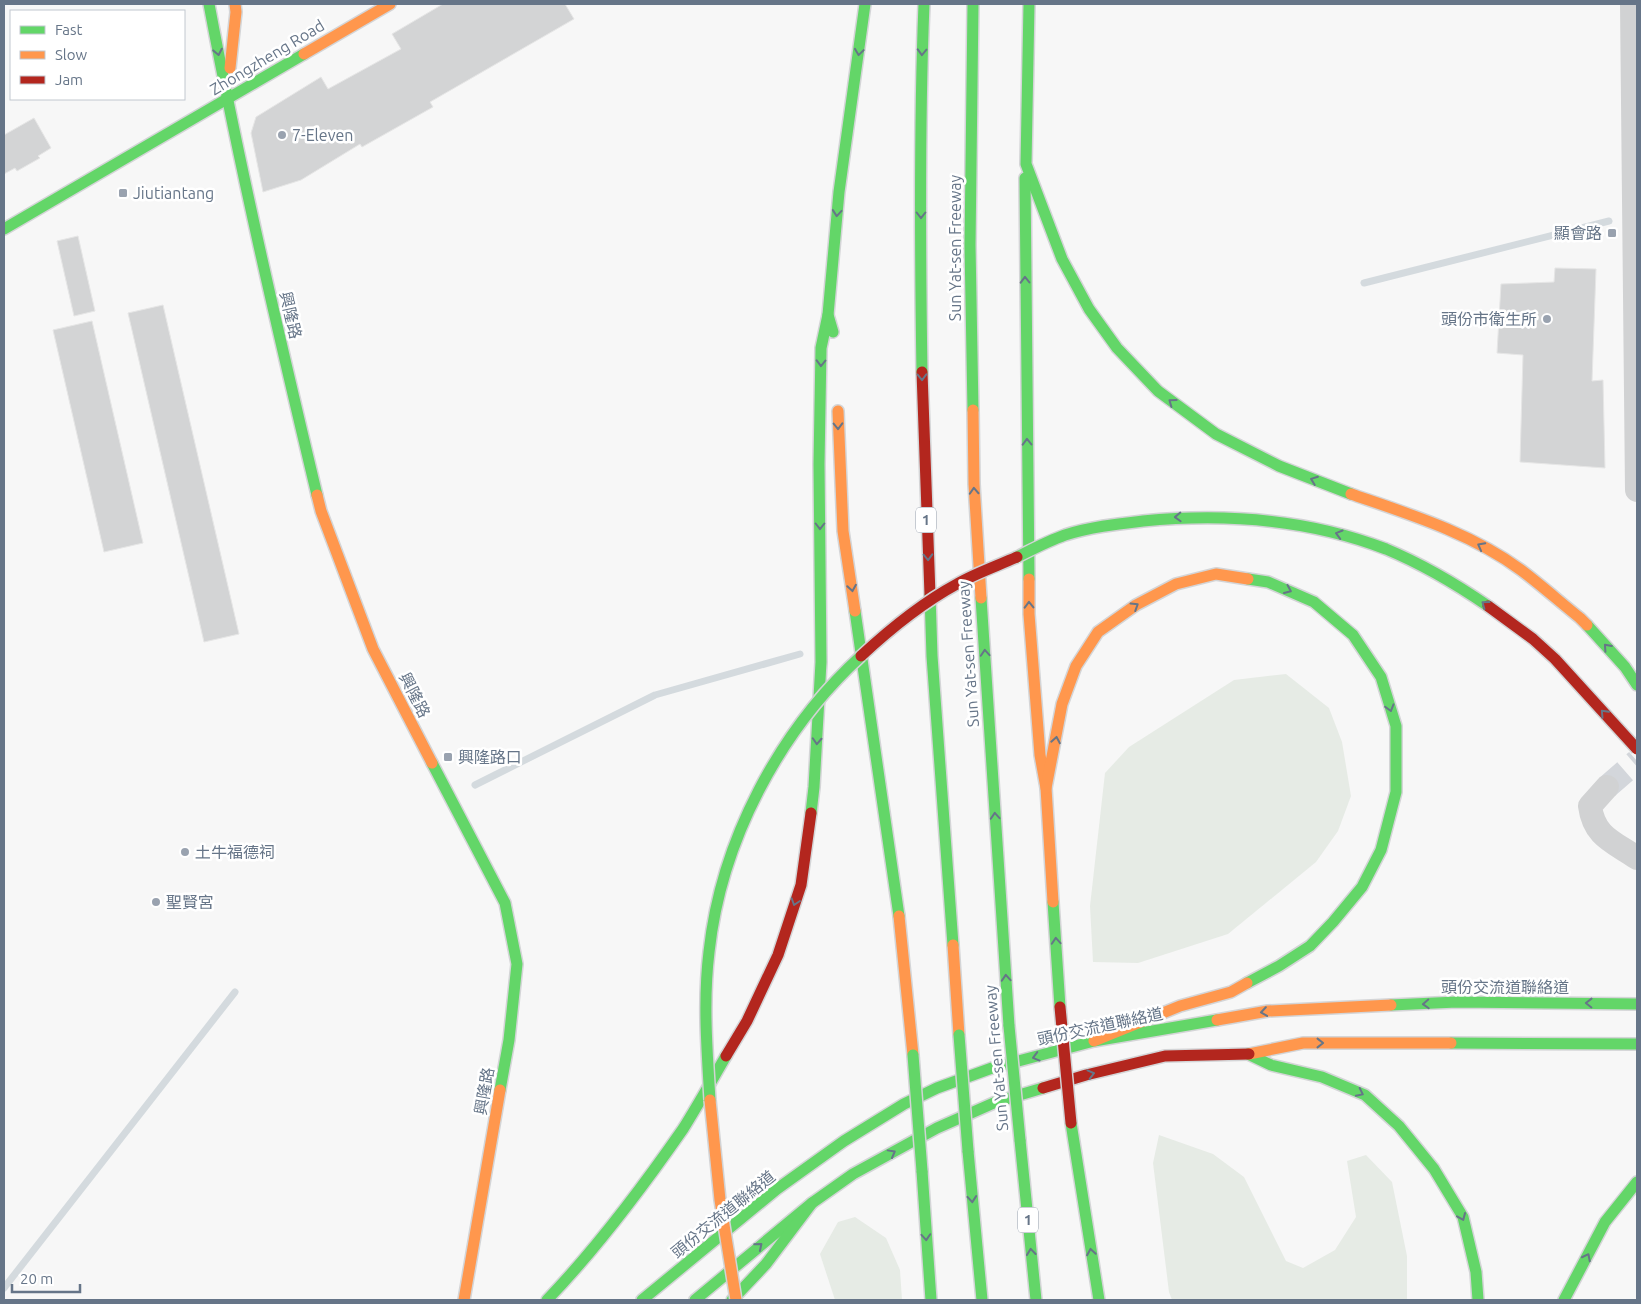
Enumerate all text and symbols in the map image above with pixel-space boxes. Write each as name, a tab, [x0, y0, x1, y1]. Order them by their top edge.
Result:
legend	[10, 10, 185, 100]
street label: Zhongzheng Road	[207, 16, 327, 98]
text: Fast	[55, 21, 83, 38]
text: Slow	[55, 46, 88, 63]
one-way arrow	[212, 47, 223, 56]
one-way arrow	[854, 48, 864, 56]
one-way arrow	[917, 49, 928, 57]
text: Jam	[55, 71, 83, 88]
place label: 7-Eleven	[292, 126, 353, 144]
marker: 7-Eleven	[276, 129, 288, 141]
street label: Sun Yat-sen Freeway	[946, 174, 964, 321]
place label: Jiutiantang	[133, 184, 214, 202]
marker: Jiutiantang	[117, 187, 129, 199]
one-way arrow	[832, 209, 843, 217]
one-way arrow	[915, 211, 926, 219]
place label: 顯會路	[1554, 224, 1602, 242]
marker: 顯會路	[1606, 227, 1618, 239]
one-way arrow	[1020, 276, 1030, 284]
street label: 興隆路	[277, 290, 305, 340]
place label: 頭份市衛生所	[1441, 310, 1537, 328]
marker: 頭份市衛生所	[1541, 313, 1553, 325]
one-way arrow	[816, 360, 826, 368]
one-way arrow	[917, 374, 928, 382]
one-way arrow	[1168, 399, 1178, 408]
one-way arrow	[833, 422, 843, 430]
one-way arrow	[1022, 438, 1032, 446]
one-way arrow	[1310, 475, 1319, 486]
one-way arrow	[969, 487, 980, 495]
road number: 1	[916, 508, 936, 532]
one-way arrow	[1174, 512, 1182, 523]
one-way arrow	[815, 522, 825, 530]
one-way arrow	[1335, 529, 1344, 539]
one-way arrow	[1477, 542, 1486, 552]
one-way arrow	[923, 554, 933, 562]
street label: Sun Yat-sen Freeway	[954, 580, 982, 728]
one-way arrow	[846, 584, 856, 592]
one-way arrow	[1283, 584, 1292, 595]
one-way arrow	[1024, 601, 1034, 608]
one-way arrow	[1482, 601, 1491, 609]
one-way arrow	[1129, 603, 1138, 613]
one-way arrow	[1604, 643, 1613, 652]
one-way arrow	[979, 649, 990, 657]
street label: 興隆路	[396, 670, 434, 720]
one-way arrow	[1385, 703, 1395, 711]
one-way arrow	[1601, 710, 1610, 719]
one-way arrow	[1050, 736, 1060, 744]
one-way arrow	[811, 737, 822, 745]
place label: 興隆路口	[458, 748, 522, 766]
marker: 興隆路口	[442, 751, 454, 763]
one-way arrow	[990, 811, 1001, 819]
place label: 土牛福德祠	[195, 843, 275, 861]
marker: 土牛福德祠	[179, 846, 191, 858]
place label: 聖賢宮	[166, 893, 214, 911]
marker: 聖賢宮	[150, 896, 162, 908]
one-way arrow	[791, 897, 801, 905]
one-way arrow	[1050, 937, 1061, 945]
one-way arrow	[1000, 973, 1011, 981]
street label: 頭份交流道聯絡道	[1441, 978, 1569, 996]
street label: Sun Yat-sen Freeway	[981, 984, 1011, 1132]
one-way arrow	[1422, 998, 1430, 1009]
one-way arrow	[1584, 998, 1592, 1008]
street label: 頭份交流道聯絡道	[1036, 1004, 1164, 1048]
one-way arrow	[1259, 1006, 1268, 1016]
one-way arrow	[1316, 1038, 1324, 1048]
one-way arrow	[1032, 1051, 1040, 1061]
street label: 興隆路	[471, 1066, 497, 1116]
one-way arrow	[1086, 1069, 1095, 1080]
one-way arrow	[1354, 1087, 1363, 1097]
one-way arrow	[886, 1149, 895, 1159]
street label: 頭份交流道聯絡道	[668, 1167, 778, 1261]
one-way arrow	[967, 1196, 978, 1204]
road number: 1	[1018, 1208, 1038, 1232]
one-way arrow	[1455, 1212, 1466, 1221]
one-way arrow	[921, 1233, 932, 1241]
one-way arrow	[753, 1244, 762, 1252]
one-way arrow	[1026, 1247, 1037, 1255]
one-way arrow	[1087, 1248, 1097, 1256]
one-way arrow	[1581, 1253, 1591, 1262]
scale bar	[12, 1262, 80, 1294]
text: 20 m	[20, 1270, 53, 1287]

